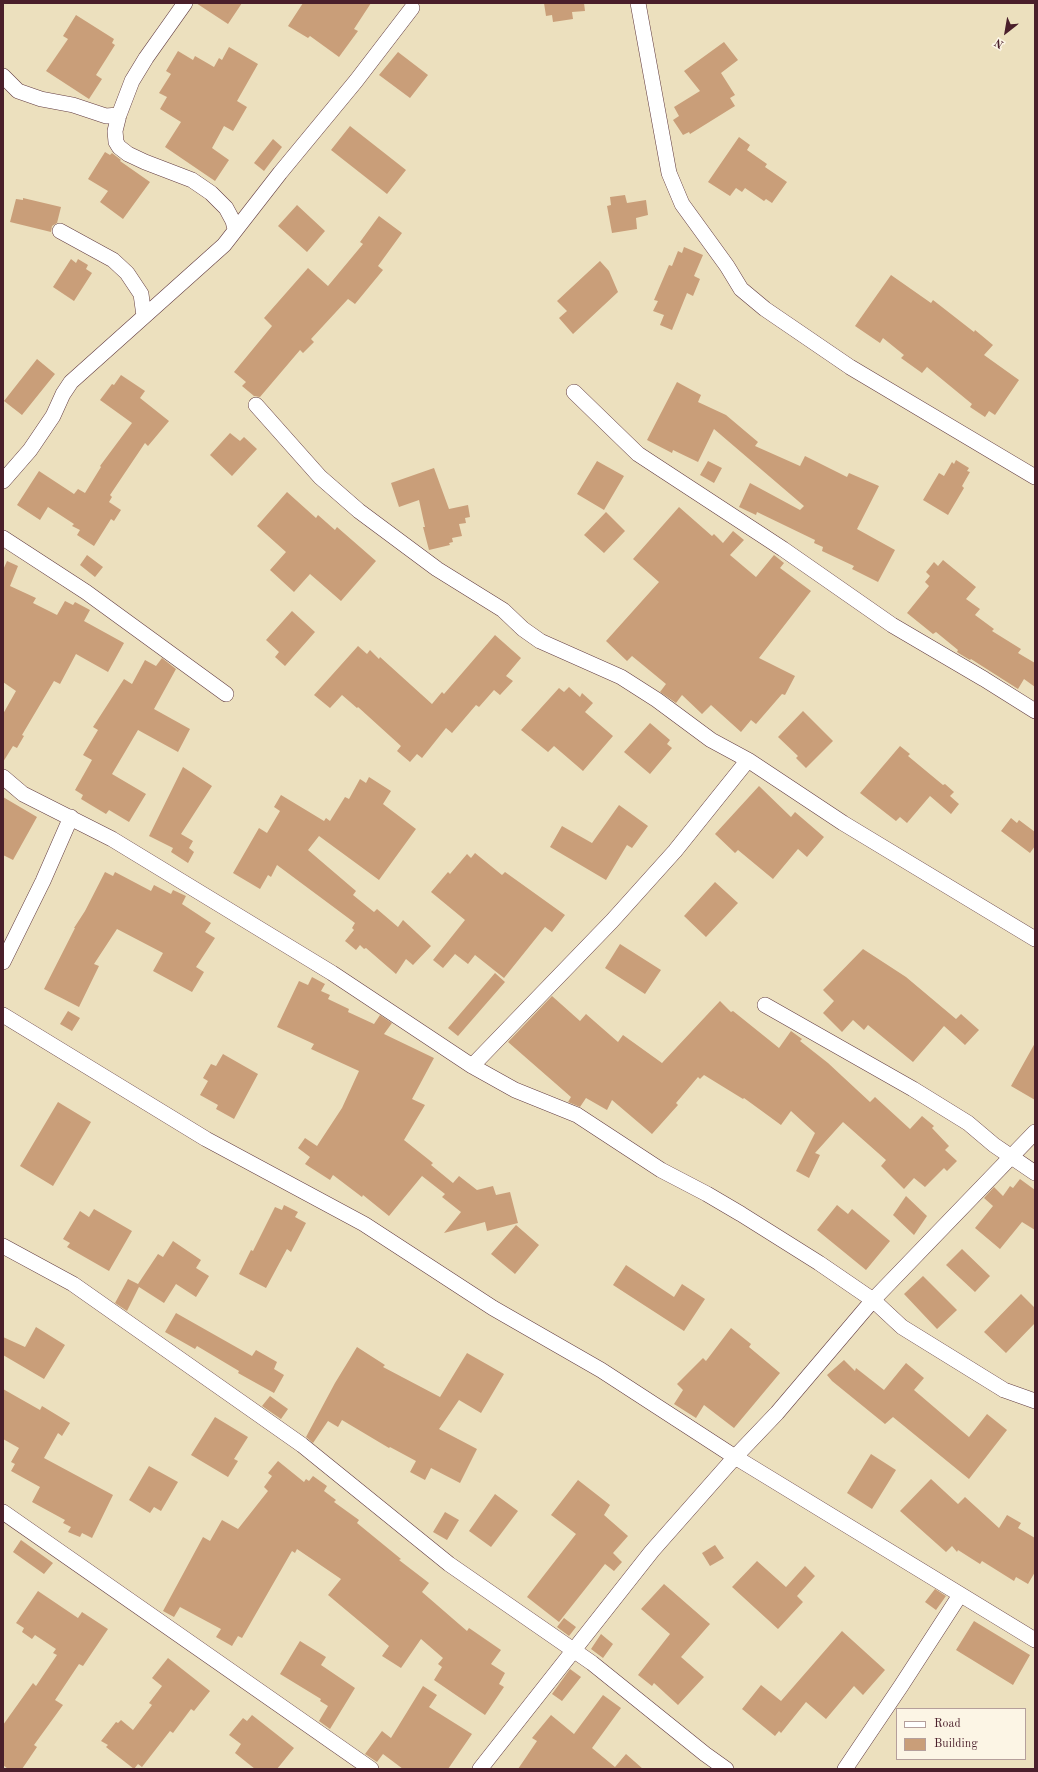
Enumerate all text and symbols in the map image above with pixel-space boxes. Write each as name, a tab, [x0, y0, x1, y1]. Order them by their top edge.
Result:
north arrow	[986, 12, 1026, 52]
text: N	[993, 36, 1006, 50]
legend	[896, 1708, 1026, 1760]
text: Road	[934, 1718, 961, 1730]
text: Building	[934, 1738, 978, 1750]

